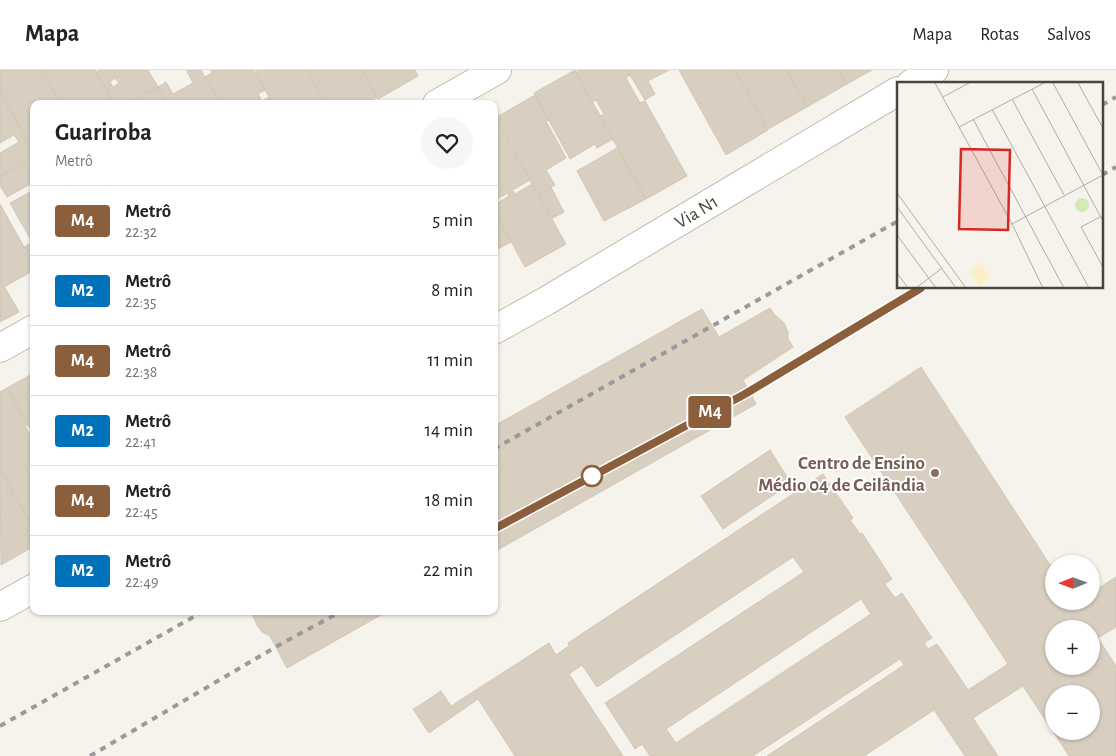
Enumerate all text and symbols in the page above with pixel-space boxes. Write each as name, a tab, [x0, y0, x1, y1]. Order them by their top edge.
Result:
text: Mapa	[25, 22, 79, 46]
text: Mapa	[913, 26, 952, 44]
text: Rotas	[980, 26, 1019, 44]
text: Salvos	[1047, 26, 1091, 44]
inset map	[897, 82, 1104, 289]
button: heart	[421, 117, 473, 169]
text: Guariroba	[55, 121, 152, 145]
text: Metrô	[55, 153, 93, 169]
street label: Via N1	[672, 192, 722, 232]
text: Metrô	[125, 202, 171, 221]
text: 5 min	[432, 211, 473, 230]
text: M4	[71, 212, 94, 230]
text: 22:32	[125, 224, 157, 240]
text: Metrô	[125, 272, 171, 291]
text: 8 min	[431, 281, 473, 300]
text: M2	[71, 282, 94, 300]
text: 22:35	[125, 294, 157, 310]
text: Metrô	[125, 342, 171, 361]
text: 11 min	[427, 351, 473, 370]
text: M4	[71, 352, 94, 370]
text: 22:38	[125, 364, 157, 380]
line badge: M4	[688, 396, 732, 428]
text: M4	[698, 403, 722, 421]
text: Metrô	[125, 412, 171, 431]
text: 14 min	[425, 421, 473, 440]
text: M2	[71, 422, 94, 440]
text: 22:41	[125, 434, 156, 450]
place label: Centro de Ensino Médio 04 de Ceilândia	[758, 454, 925, 495]
unlabelled marker	[581, 465, 603, 487]
marker: Centro de Ensino Médio 04 de Ceilândia	[929, 467, 941, 479]
text: Metrô	[125, 482, 171, 501]
text: 18 min	[425, 491, 473, 510]
text: M4	[71, 492, 94, 510]
text: 22:45	[125, 504, 158, 520]
text: Metrô	[125, 552, 171, 571]
north arrow	[1045, 555, 1100, 610]
map controls	[1045, 555, 1100, 740]
text: 22 min	[423, 561, 473, 580]
text: M2	[71, 562, 94, 580]
text: 22:49	[125, 574, 158, 590]
button: +	[1045, 620, 1100, 675]
button: −	[1045, 685, 1100, 740]

